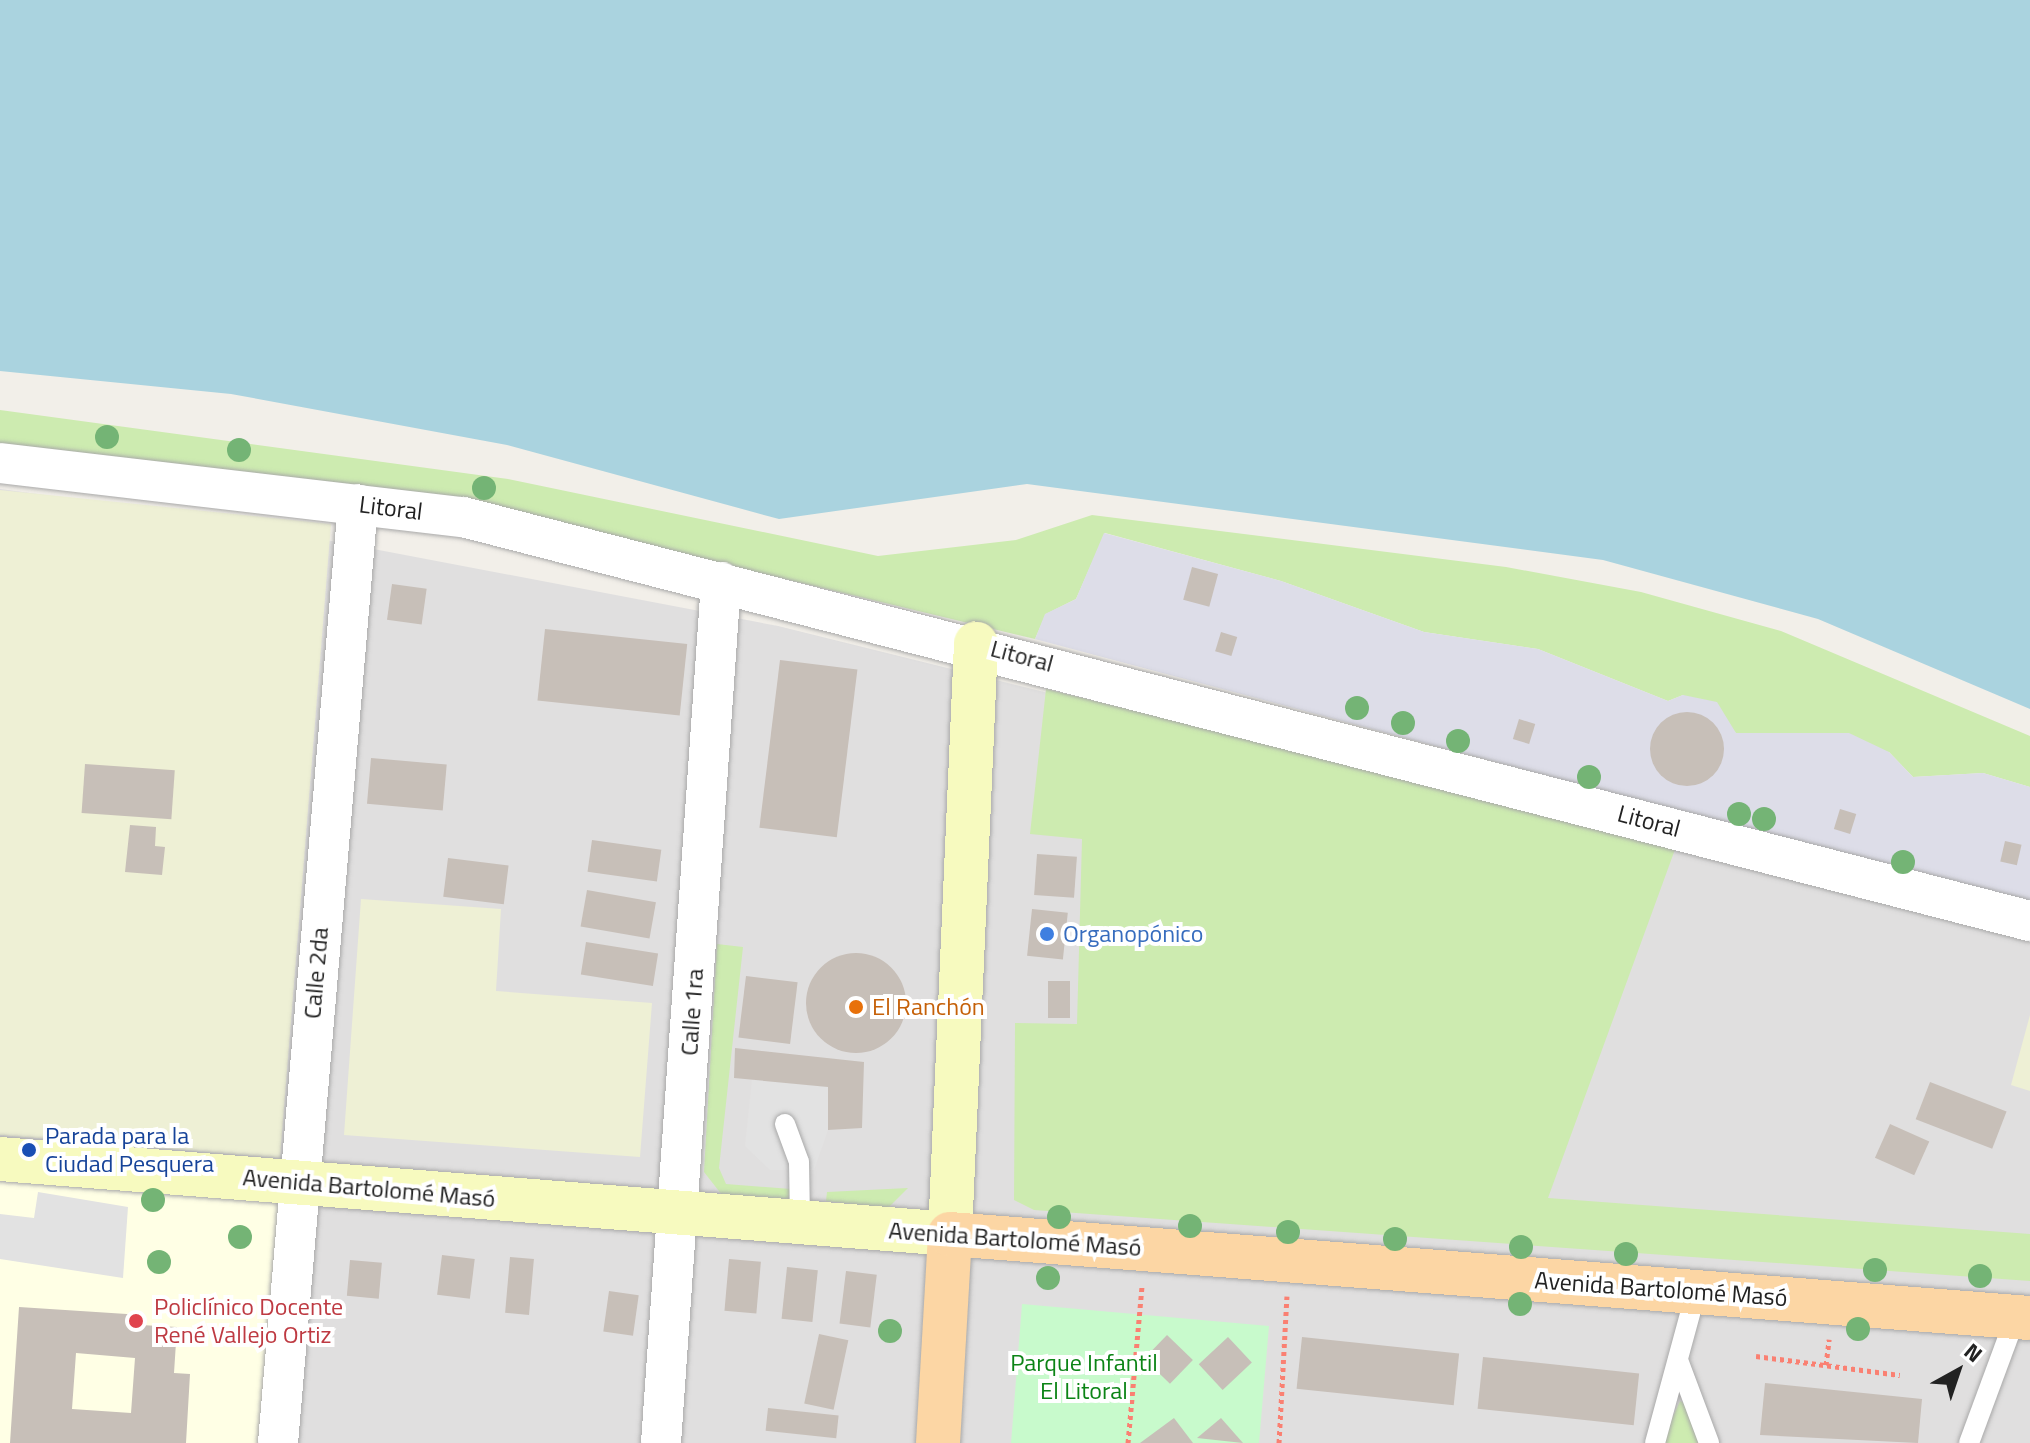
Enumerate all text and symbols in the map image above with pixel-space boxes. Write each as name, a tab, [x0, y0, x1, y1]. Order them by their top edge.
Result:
street label: Litoral	[358, 490, 424, 526]
street label: Litoral	[987, 634, 1057, 678]
street label: Litoral	[1614, 799, 1684, 843]
place label: Organopónico	[1063, 920, 1203, 948]
marker: Organopónico	[1038, 925, 1056, 943]
street label: Calle 2da	[298, 926, 334, 1020]
street label: Calle 1ra	[675, 967, 709, 1057]
place label: El Ranchón	[872, 993, 985, 1021]
marker: El Ranchón	[847, 998, 865, 1016]
place label: Parada para la Ciudad Pesquera	[45, 1122, 214, 1178]
marker: Parada para la Ciudad Pesquera	[20, 1141, 38, 1159]
street label: Avenida Bartolomé Masó	[242, 1163, 496, 1213]
street label: Avenida Bartolomé Masó	[888, 1216, 1142, 1262]
street label: Avenida Bartolomé Masó	[1534, 1266, 1788, 1312]
place label: Policlínico Docente René Vallejo Ortiz	[154, 1293, 343, 1349]
marker: Policlínico Docente René Vallejo Ortiz	[125, 1310, 147, 1332]
north arrow	[1918, 1331, 1998, 1411]
text: N	[1957, 1335, 1990, 1371]
park label: Parque Infantil El Litoral	[1010, 1349, 1158, 1405]

